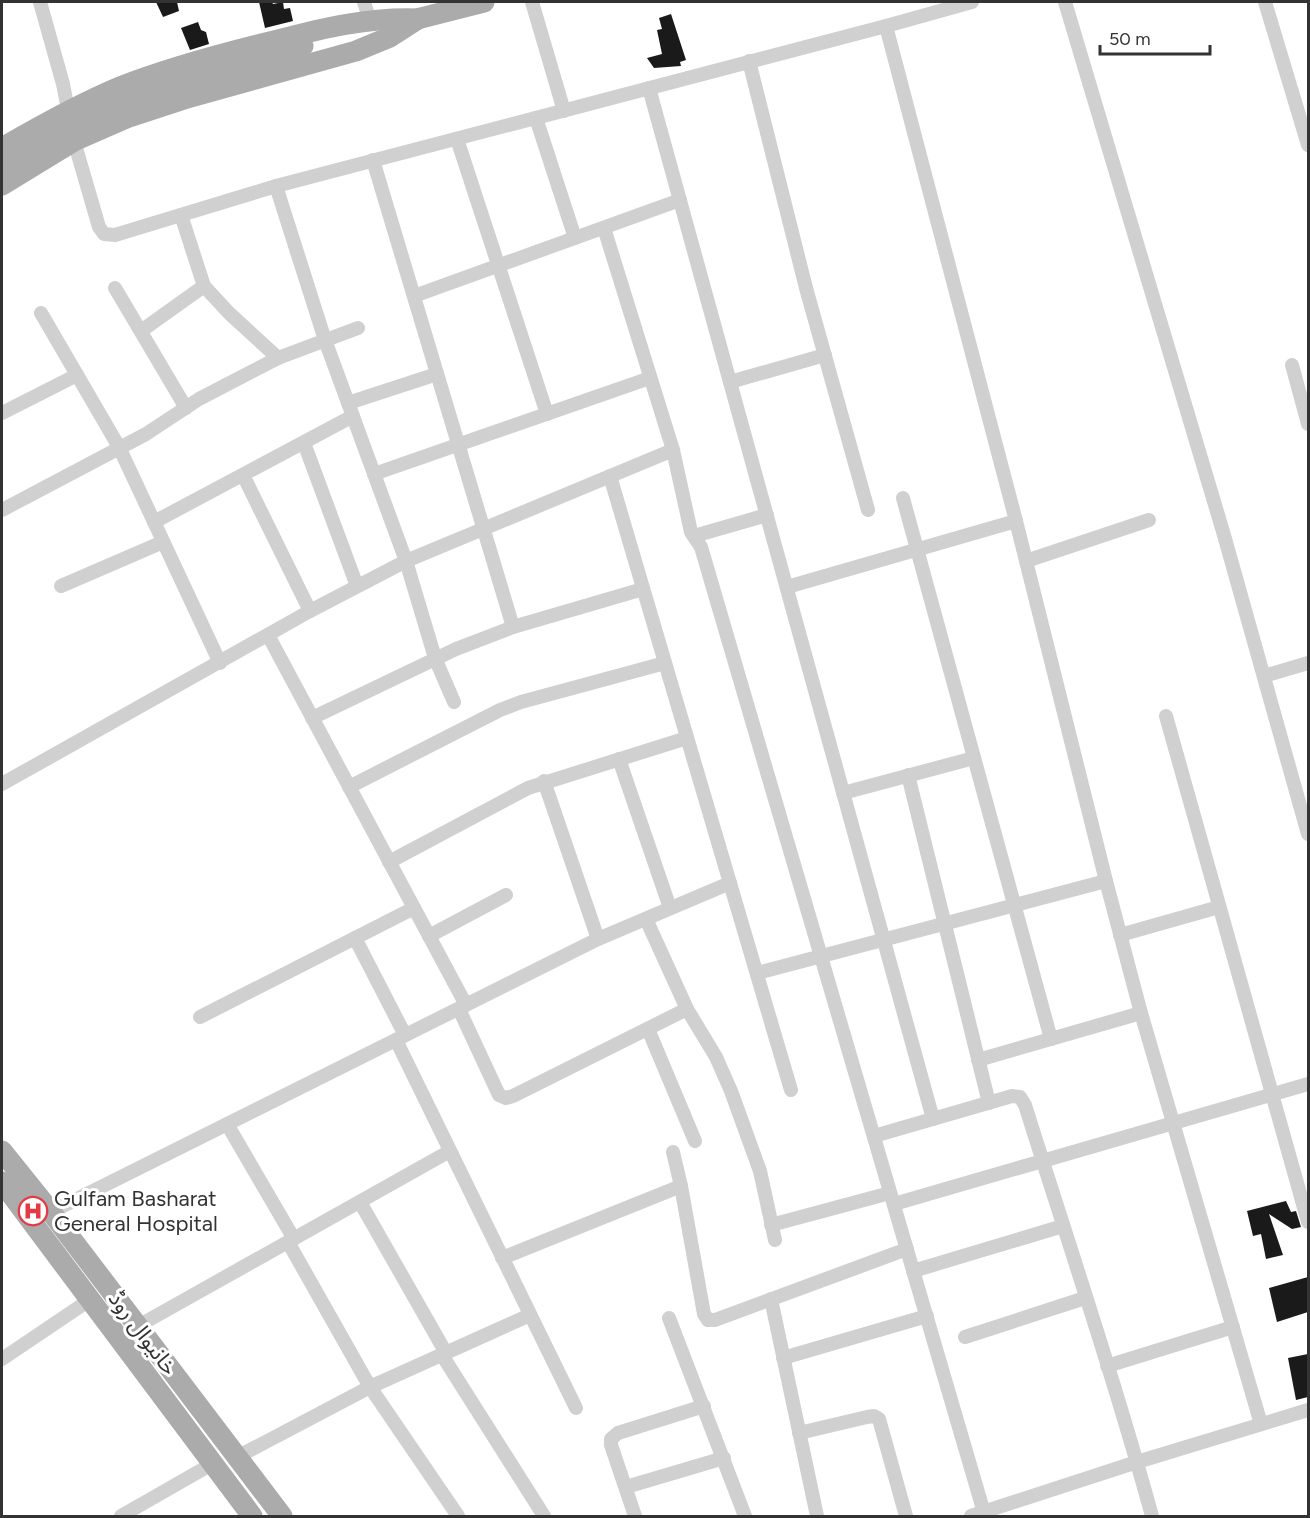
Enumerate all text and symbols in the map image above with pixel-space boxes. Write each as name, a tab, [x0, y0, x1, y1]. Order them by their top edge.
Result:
scale bar	[1100, 18, 1210, 56]
text: 50 m	[1109, 28, 1151, 50]
place label: Gulfam Basharat General Hospital	[54, 1185, 218, 1237]
hospital icon: Gulfam Basharat General Hospital	[17, 1195, 49, 1227]
street label: خانیوال روڈ	[103, 1286, 183, 1380]

